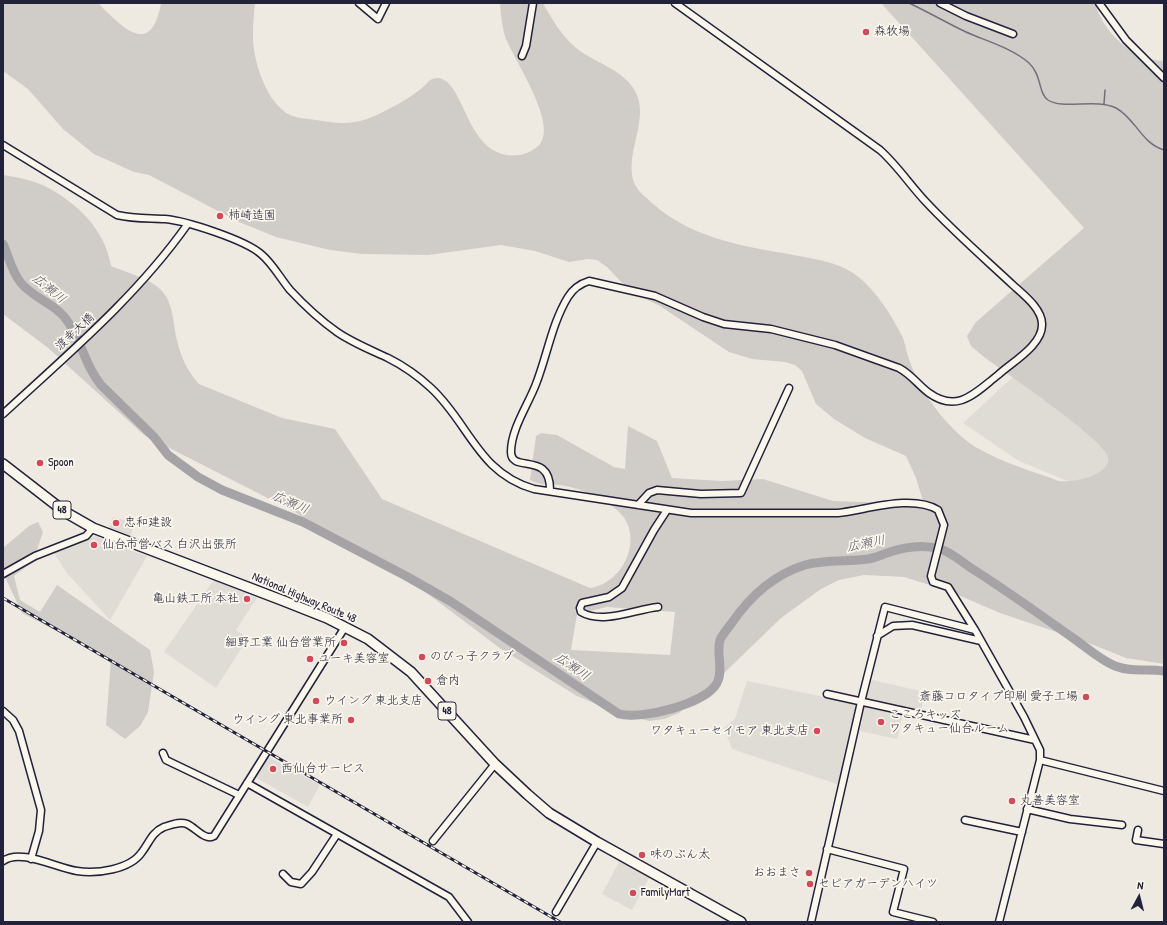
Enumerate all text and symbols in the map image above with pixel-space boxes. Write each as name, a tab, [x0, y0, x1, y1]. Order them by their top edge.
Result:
place label: 森牧場	[874, 25, 910, 39]
marker: 森牧場	[861, 27, 871, 37]
place label: 柿崎造園	[228, 209, 276, 223]
marker: 柿崎造園	[215, 211, 225, 221]
water label: 広瀬川	[29, 271, 69, 307]
street label: 渡幸大橋	[53, 310, 97, 354]
place label: Spoon	[48, 456, 74, 470]
marker: Spoon	[35, 458, 45, 468]
water label: 広瀬川	[269, 488, 311, 518]
road number: 48	[53, 501, 71, 519]
place label: 忠和建設	[124, 516, 172, 530]
marker: 忠和建設	[111, 518, 121, 528]
water label: 広瀬川	[845, 533, 887, 555]
place label: 仙台市営バス 白沢出張所	[102, 538, 237, 552]
marker: 仙台市営バス 白沢出張所	[89, 540, 99, 550]
street label: National Highway Route 48	[250, 569, 358, 627]
place label: 亀山鉄工所 本社	[152, 592, 239, 606]
marker: 亀山鉄工所 本社	[242, 594, 252, 604]
place label: 細野工業 仙台営業所	[225, 636, 336, 650]
marker: 細野工業 仙台営業所	[339, 638, 349, 648]
place label: のびっ子クラブ	[430, 650, 514, 664]
water label: 広瀬川	[551, 650, 593, 684]
place label: ユーキ美容室	[318, 652, 390, 666]
marker: のびっ子クラブ	[417, 652, 427, 662]
marker: ユーキ美容室	[305, 654, 315, 664]
place label: 倉内	[436, 674, 460, 688]
marker: 倉内	[423, 676, 433, 686]
place label: 斎藤コロタイプ印刷 愛子工場	[919, 690, 1078, 704]
marker: 斎藤コロタイプ印刷 愛子工場	[1081, 692, 1091, 702]
place label: ウイング 東北支店	[324, 694, 423, 708]
marker: ウイング 東北支店	[311, 696, 321, 706]
road number: 48	[438, 702, 456, 720]
place label: こころキッズ ワタキュー仙台ルーム	[889, 708, 1009, 736]
place label: ウイング 東北事業所	[232, 713, 343, 727]
marker: ウイング 東北事業所	[346, 715, 356, 725]
marker: こころキッズ ワタキュー仙台ルーム	[876, 717, 886, 727]
place label: ワタキューセイモア 東北支店	[650, 724, 809, 738]
marker: ワタキューセイモア 東北支店	[812, 726, 822, 736]
place label: 西仙台サービス	[281, 762, 365, 776]
marker: 西仙台サービス	[268, 764, 278, 774]
place label: 丸善美容室	[1020, 794, 1080, 808]
marker: 丸善美容室	[1007, 796, 1017, 806]
place label: 味のぶん太	[650, 848, 710, 862]
marker: 味のぶん太	[637, 850, 647, 860]
place label: おおまさ	[753, 866, 801, 880]
marker: おおまさ	[804, 868, 814, 878]
place label: セピアガーデンハイツ	[818, 877, 938, 891]
north arrow	[1119, 877, 1159, 917]
text: N	[1137, 878, 1144, 892]
marker: セピアガーデンハイツ	[805, 879, 815, 889]
place label: FamilyMart	[641, 886, 690, 900]
marker: FamilyMart	[628, 888, 638, 898]

